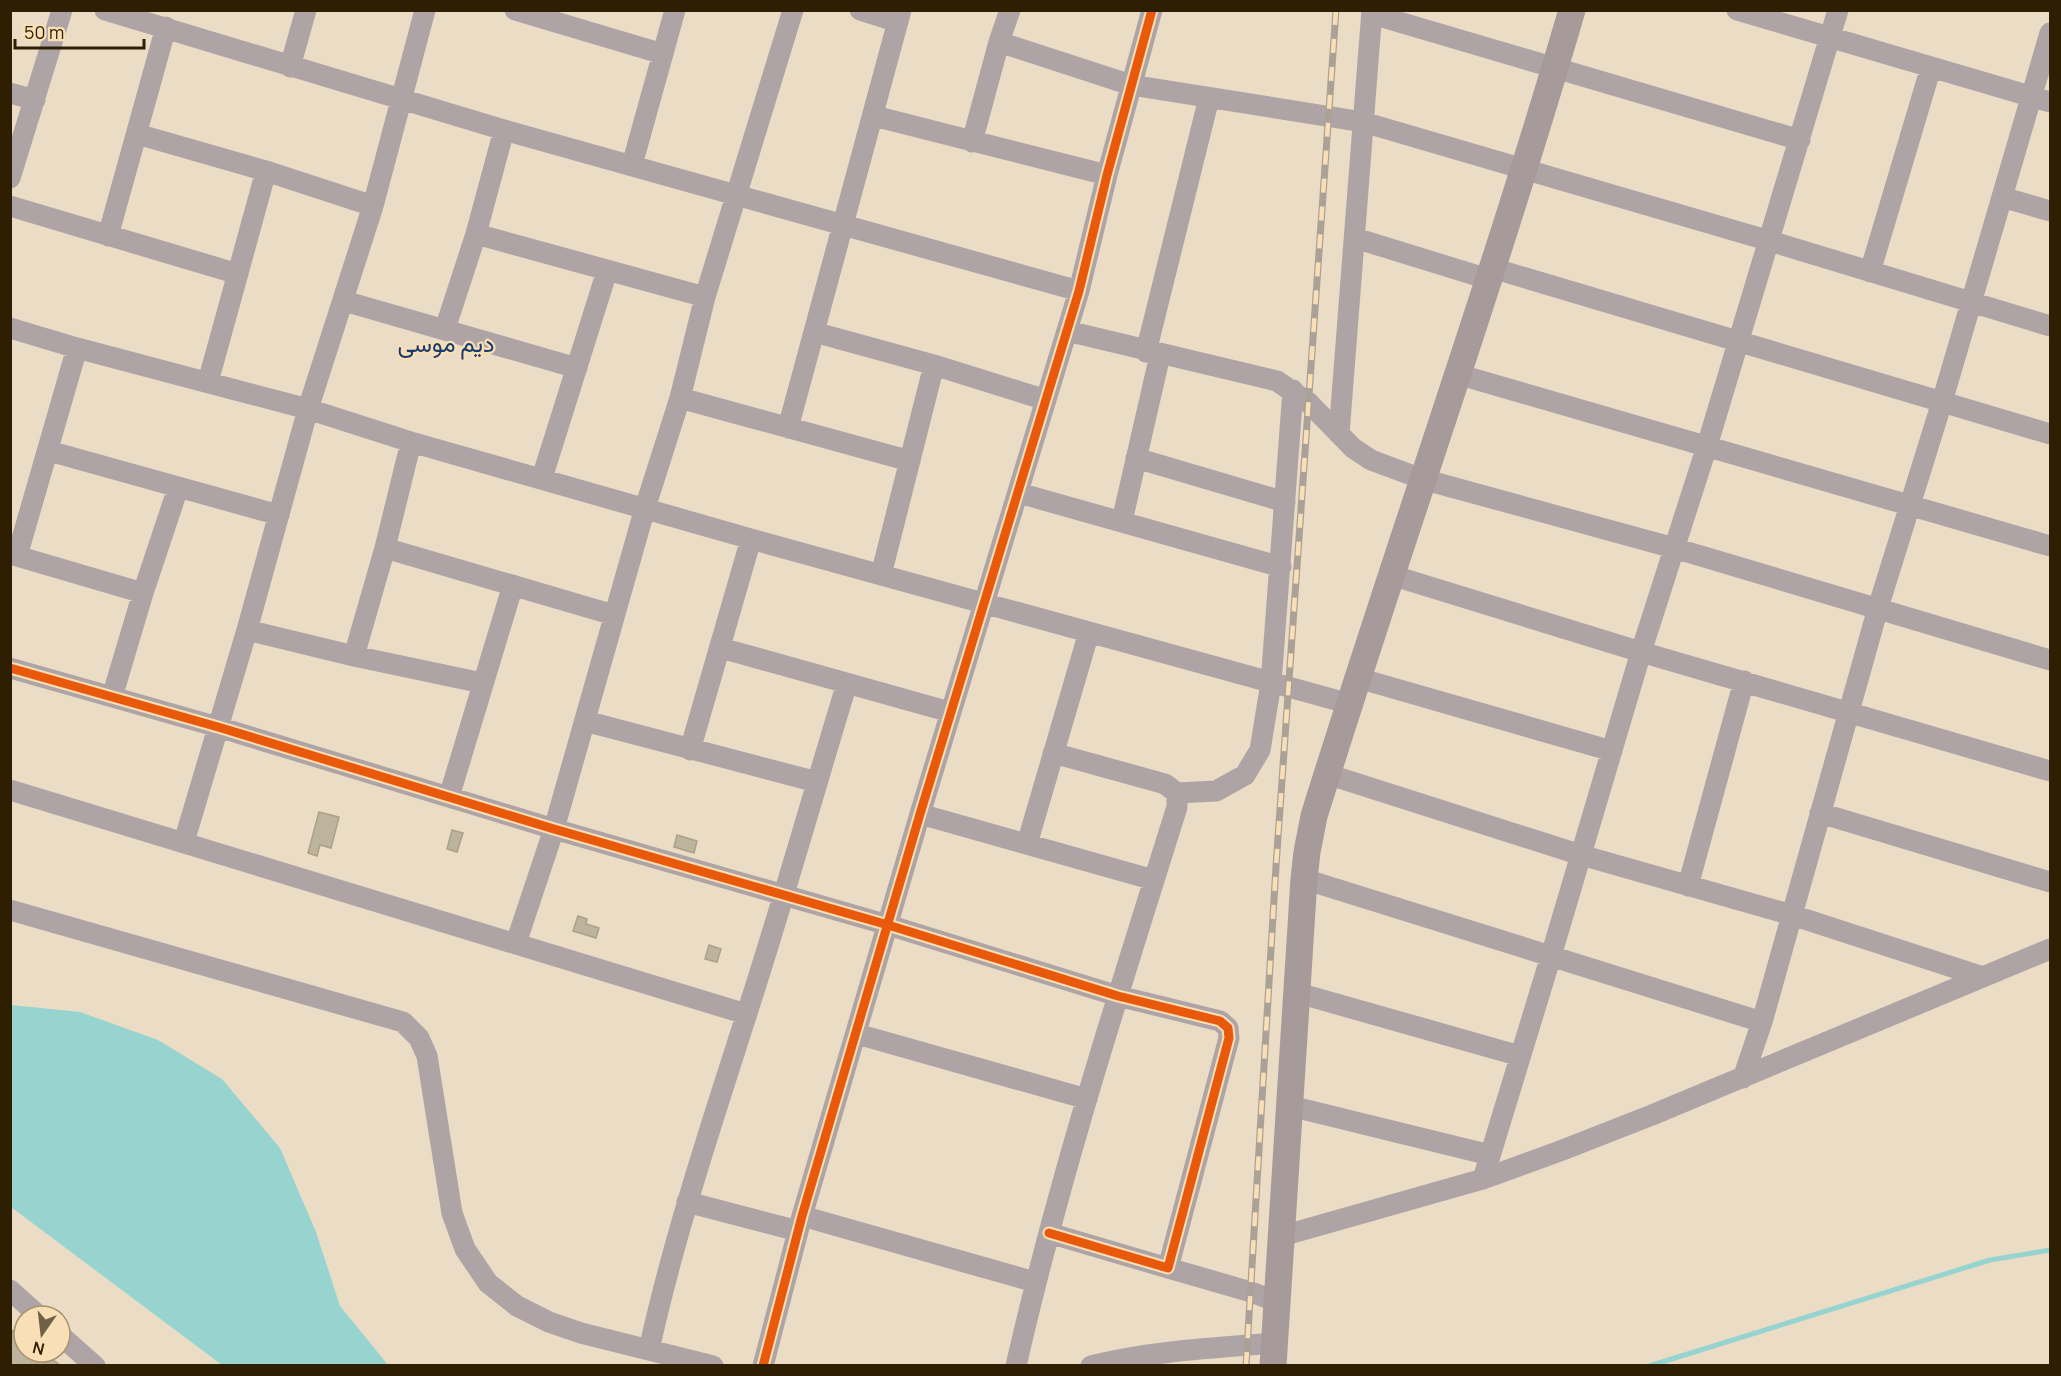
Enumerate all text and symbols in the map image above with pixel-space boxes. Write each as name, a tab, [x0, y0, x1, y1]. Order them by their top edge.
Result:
scale bar	[15, 12, 144, 50]
text: 50 m	[24, 20, 64, 44]
district label: ديم موسى	[398, 326, 494, 360]
north arrow	[12, 1304, 72, 1364]
text: N	[30, 1336, 47, 1361]

